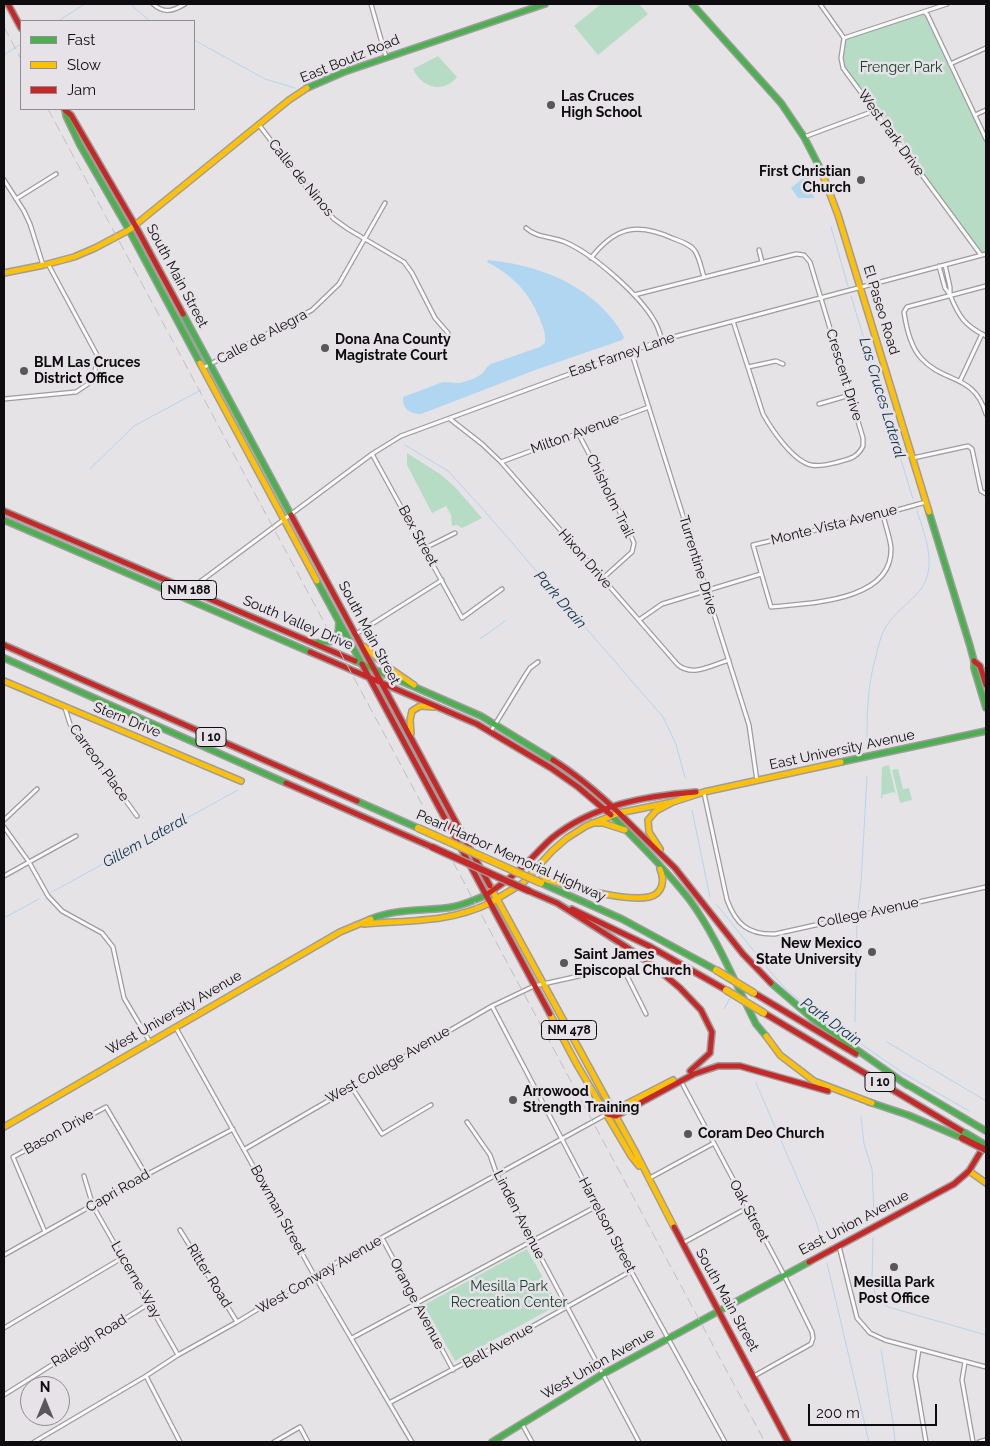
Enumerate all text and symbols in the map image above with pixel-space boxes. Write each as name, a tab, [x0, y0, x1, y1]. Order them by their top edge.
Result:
legend	[20, 20, 195, 110]
text: Fast	[67, 31, 95, 49]
street label: East Boutz Road	[298, 31, 402, 87]
text: Slow	[67, 56, 101, 74]
park label: Frenger Park	[860, 60, 942, 76]
text: Jam	[67, 81, 96, 99]
street label: West Park Drive	[854, 87, 928, 179]
place label: Las Cruces High School	[561, 89, 642, 121]
marker: Las Cruces High School	[545, 99, 557, 111]
street label: Calle de Ninos	[265, 136, 337, 220]
place label: First Christian Church	[759, 164, 851, 196]
marker: First Christian Church	[855, 174, 867, 186]
street label: South Main Street	[143, 221, 211, 331]
street label: El Paseo Road	[859, 263, 903, 357]
street label: Calle de Alegra	[214, 306, 310, 368]
street label: Crescent Drive	[822, 327, 866, 423]
street label: East Farney Lane	[567, 329, 677, 381]
place label: Dona Ana County Magistrate Court	[335, 332, 451, 364]
water label: Las Cruces Lateral	[855, 335, 909, 461]
marker: Dona Ana County Magistrate Court	[319, 342, 331, 354]
place label: BLM Las Cruces District Office	[34, 355, 140, 388]
marker: BLM Las Cruces District Office	[18, 365, 30, 377]
street label: Milton Avenue	[528, 410, 622, 458]
street label: Chisholm Trail	[583, 451, 637, 541]
street label: Monte Vista Avenue	[769, 501, 899, 549]
street label: Bex Street	[394, 503, 442, 569]
street label: Turrentine Drive	[675, 513, 721, 617]
street label: Hixon Drive	[555, 526, 615, 592]
water label: Park Drain	[530, 567, 590, 633]
street label: South Main Street	[335, 578, 403, 688]
road number: NM 188	[162, 580, 216, 600]
street label: South Valley Drive	[240, 592, 356, 654]
street label: Stern Drive	[91, 699, 163, 741]
street label: Carreon Place	[65, 721, 133, 805]
street label: East University Avenue	[768, 726, 916, 774]
road number: I 10	[196, 728, 226, 746]
street label: Pearl Harbor Memorial Highway	[414, 806, 608, 906]
water label: Gillem Lateral	[100, 810, 190, 872]
street label: College Avenue	[816, 894, 920, 932]
place label: New Mexico State University	[756, 936, 862, 969]
marker: New Mexico State University	[866, 946, 878, 958]
place label: Saint James Episcopal Church	[574, 947, 691, 980]
marker: Saint James Episcopal Church	[558, 957, 570, 969]
street label: West University Avenue	[103, 967, 245, 1059]
water label: Park Drain	[797, 994, 865, 1050]
road number: NM 478	[542, 1020, 596, 1040]
street label: West College Avenue	[323, 1023, 453, 1107]
road number: I 10	[865, 1072, 895, 1092]
place label: Arrowood Strength Training	[523, 1084, 639, 1116]
marker: Arrowood Strength Training	[507, 1094, 519, 1106]
street label: Bason Drive	[21, 1106, 97, 1158]
place label: Coram Deo Church	[698, 1126, 825, 1142]
marker: Coram Deo Church	[682, 1128, 694, 1140]
street label: Bowman Street	[246, 1162, 310, 1258]
street label: Capri Road	[83, 1166, 153, 1216]
street label: Linden Avenue	[489, 1168, 549, 1262]
street label: Harrelson Street	[575, 1175, 639, 1275]
street label: Oak Street	[726, 1177, 772, 1245]
street label: East Union Avenue	[796, 1187, 912, 1259]
street label: West Conway Avenue	[253, 1232, 385, 1318]
street label: Lucerne Way	[107, 1239, 165, 1321]
street label: Ritter Road	[183, 1241, 235, 1311]
street label: South Main Street	[692, 1246, 762, 1354]
street label: Orange Avenue	[386, 1256, 448, 1352]
marker: Mesilla Park Post Office	[888, 1261, 900, 1273]
place label: Mesilla Park Post Office	[853, 1275, 935, 1308]
park label: Mesilla Park Recreation Center	[451, 1279, 567, 1311]
street label: Raleigh Road	[48, 1311, 130, 1371]
street label: Bell Avenue	[460, 1320, 536, 1372]
street label: West Union Avenue	[538, 1325, 658, 1403]
north arrow	[20, 1376, 70, 1426]
text: N	[40, 1379, 50, 1395]
scale bar	[810, 1394, 939, 1426]
text: 200 m	[816, 1404, 860, 1422]

